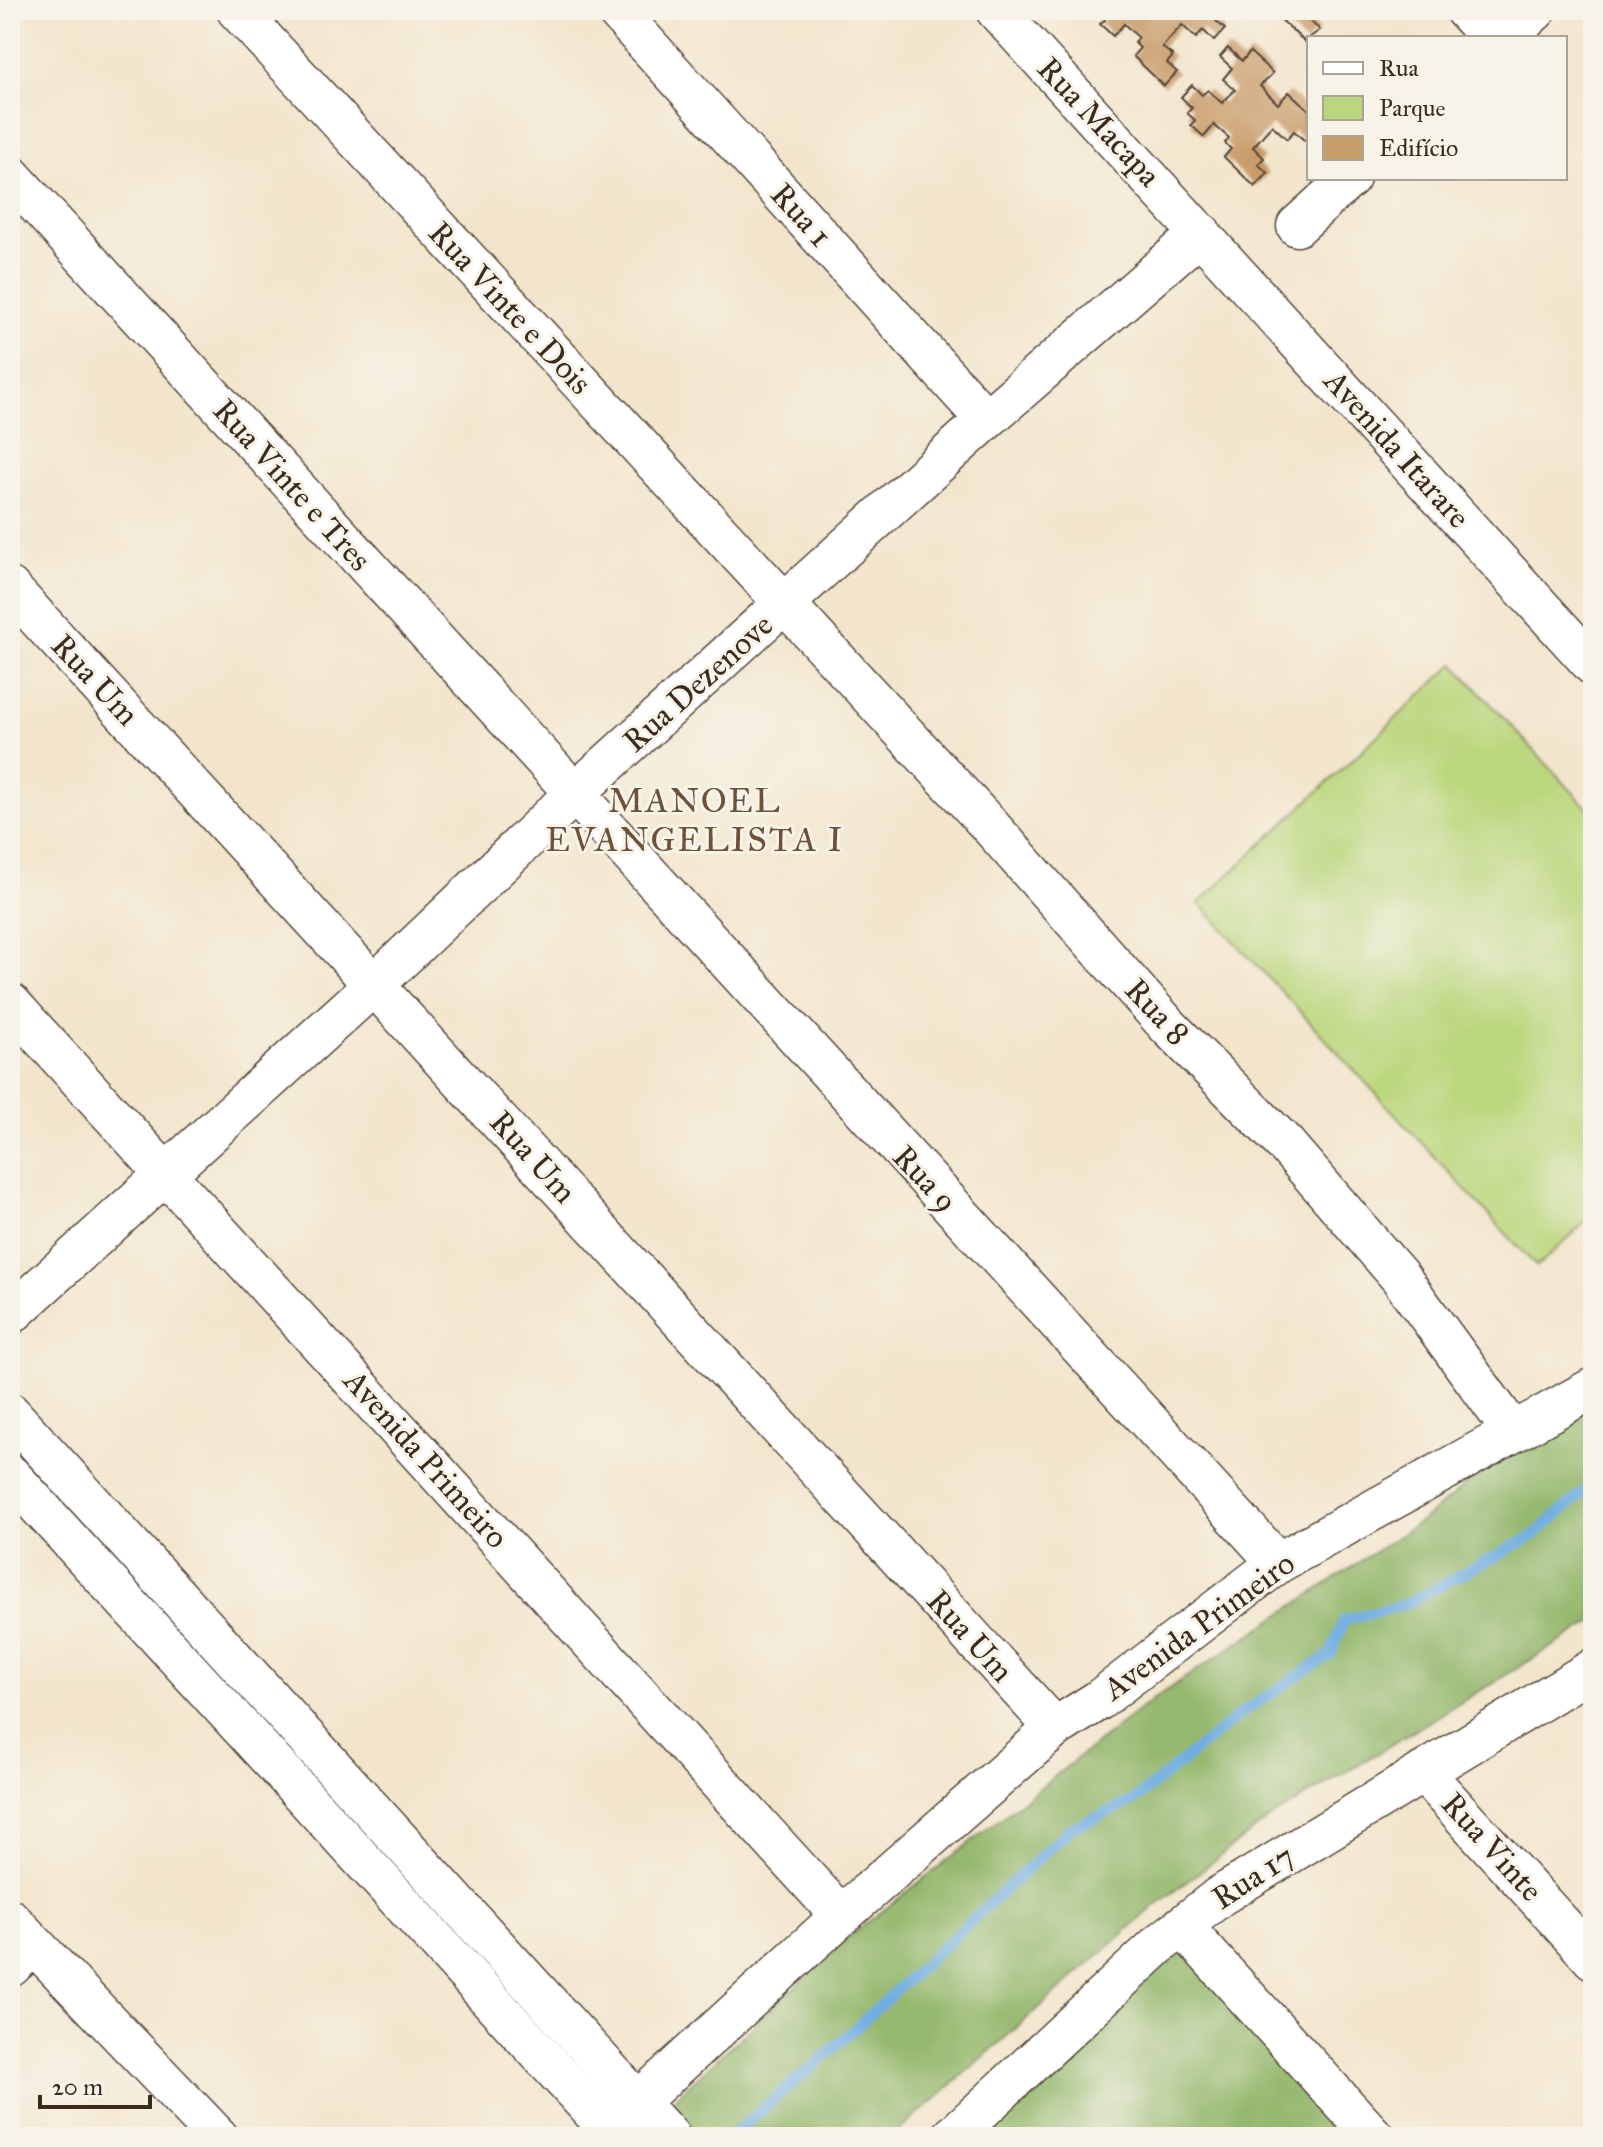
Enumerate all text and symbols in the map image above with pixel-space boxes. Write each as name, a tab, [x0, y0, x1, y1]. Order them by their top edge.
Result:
legend	[1307, 36, 1567, 180]
street label: Rua Macapa	[1029, 49, 1169, 195]
text: Rua	[1379, 53, 1419, 83]
text: Parque	[1379, 93, 1446, 123]
text: Edifício	[1379, 133, 1458, 163]
street label: Rua 1	[762, 175, 840, 255]
street label: Rua Vinte e Dois	[420, 214, 600, 402]
street label: Avenida Itarare	[1314, 360, 1478, 536]
street label: Rua Vinte e Tres	[205, 391, 379, 579]
street label: Rua Dezenove	[615, 606, 781, 760]
street label: Rua Um	[43, 626, 147, 734]
district label: MANOEL EVANGELISTA I	[546, 780, 844, 860]
street label: Rua 8	[1117, 971, 1197, 1053]
street label: Rua Um	[481, 1103, 585, 1211]
street label: Rua 9	[885, 1138, 965, 1220]
street label: Avenida Primeiro	[334, 1360, 516, 1556]
street label: Avenida Primeiro	[1094, 1543, 1302, 1710]
street label: Rua Um	[918, 1582, 1022, 1690]
street label: Rua Vinte	[1433, 1785, 1551, 1909]
street label: Rua 17	[1205, 1836, 1301, 1918]
scale bar	[40, 2059, 150, 2109]
text: 20 m	[52, 2072, 103, 2102]

